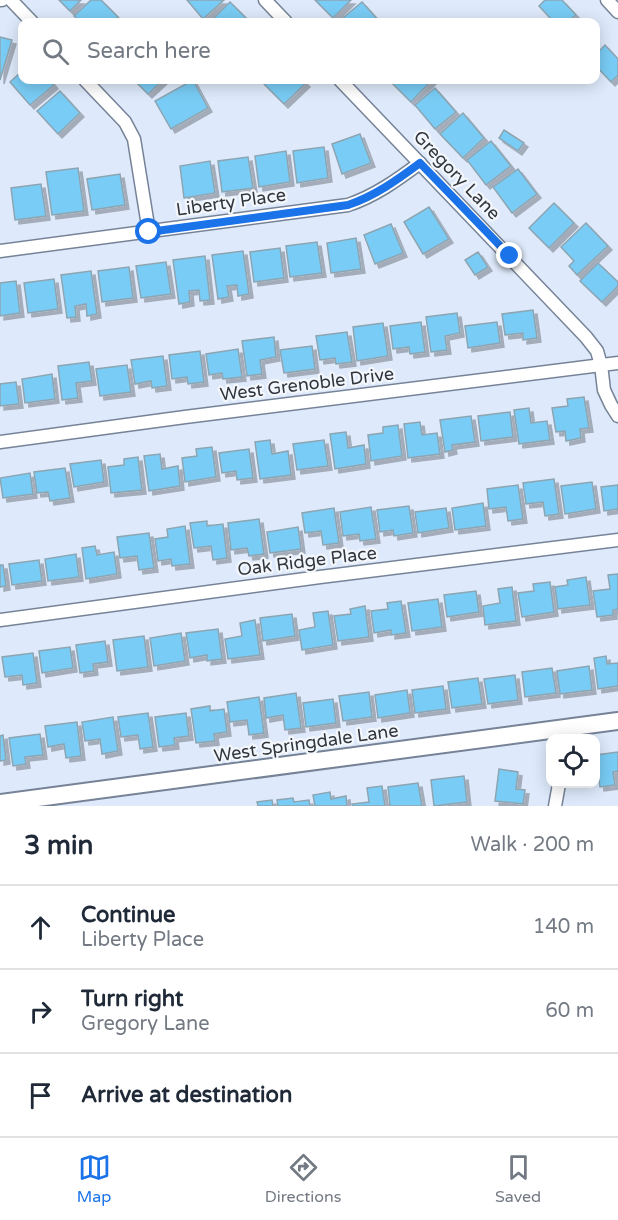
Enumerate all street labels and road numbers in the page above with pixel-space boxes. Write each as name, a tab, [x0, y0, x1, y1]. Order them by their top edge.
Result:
street label: Gregory Lane	[409, 126, 505, 224]
street label: Liberty Place	[175, 183, 287, 221]
street label: West Grenoble Drive	[219, 362, 395, 406]
street label: Oak Ridge Place	[236, 542, 378, 580]
street label: West Springdale Lane	[212, 719, 400, 767]

